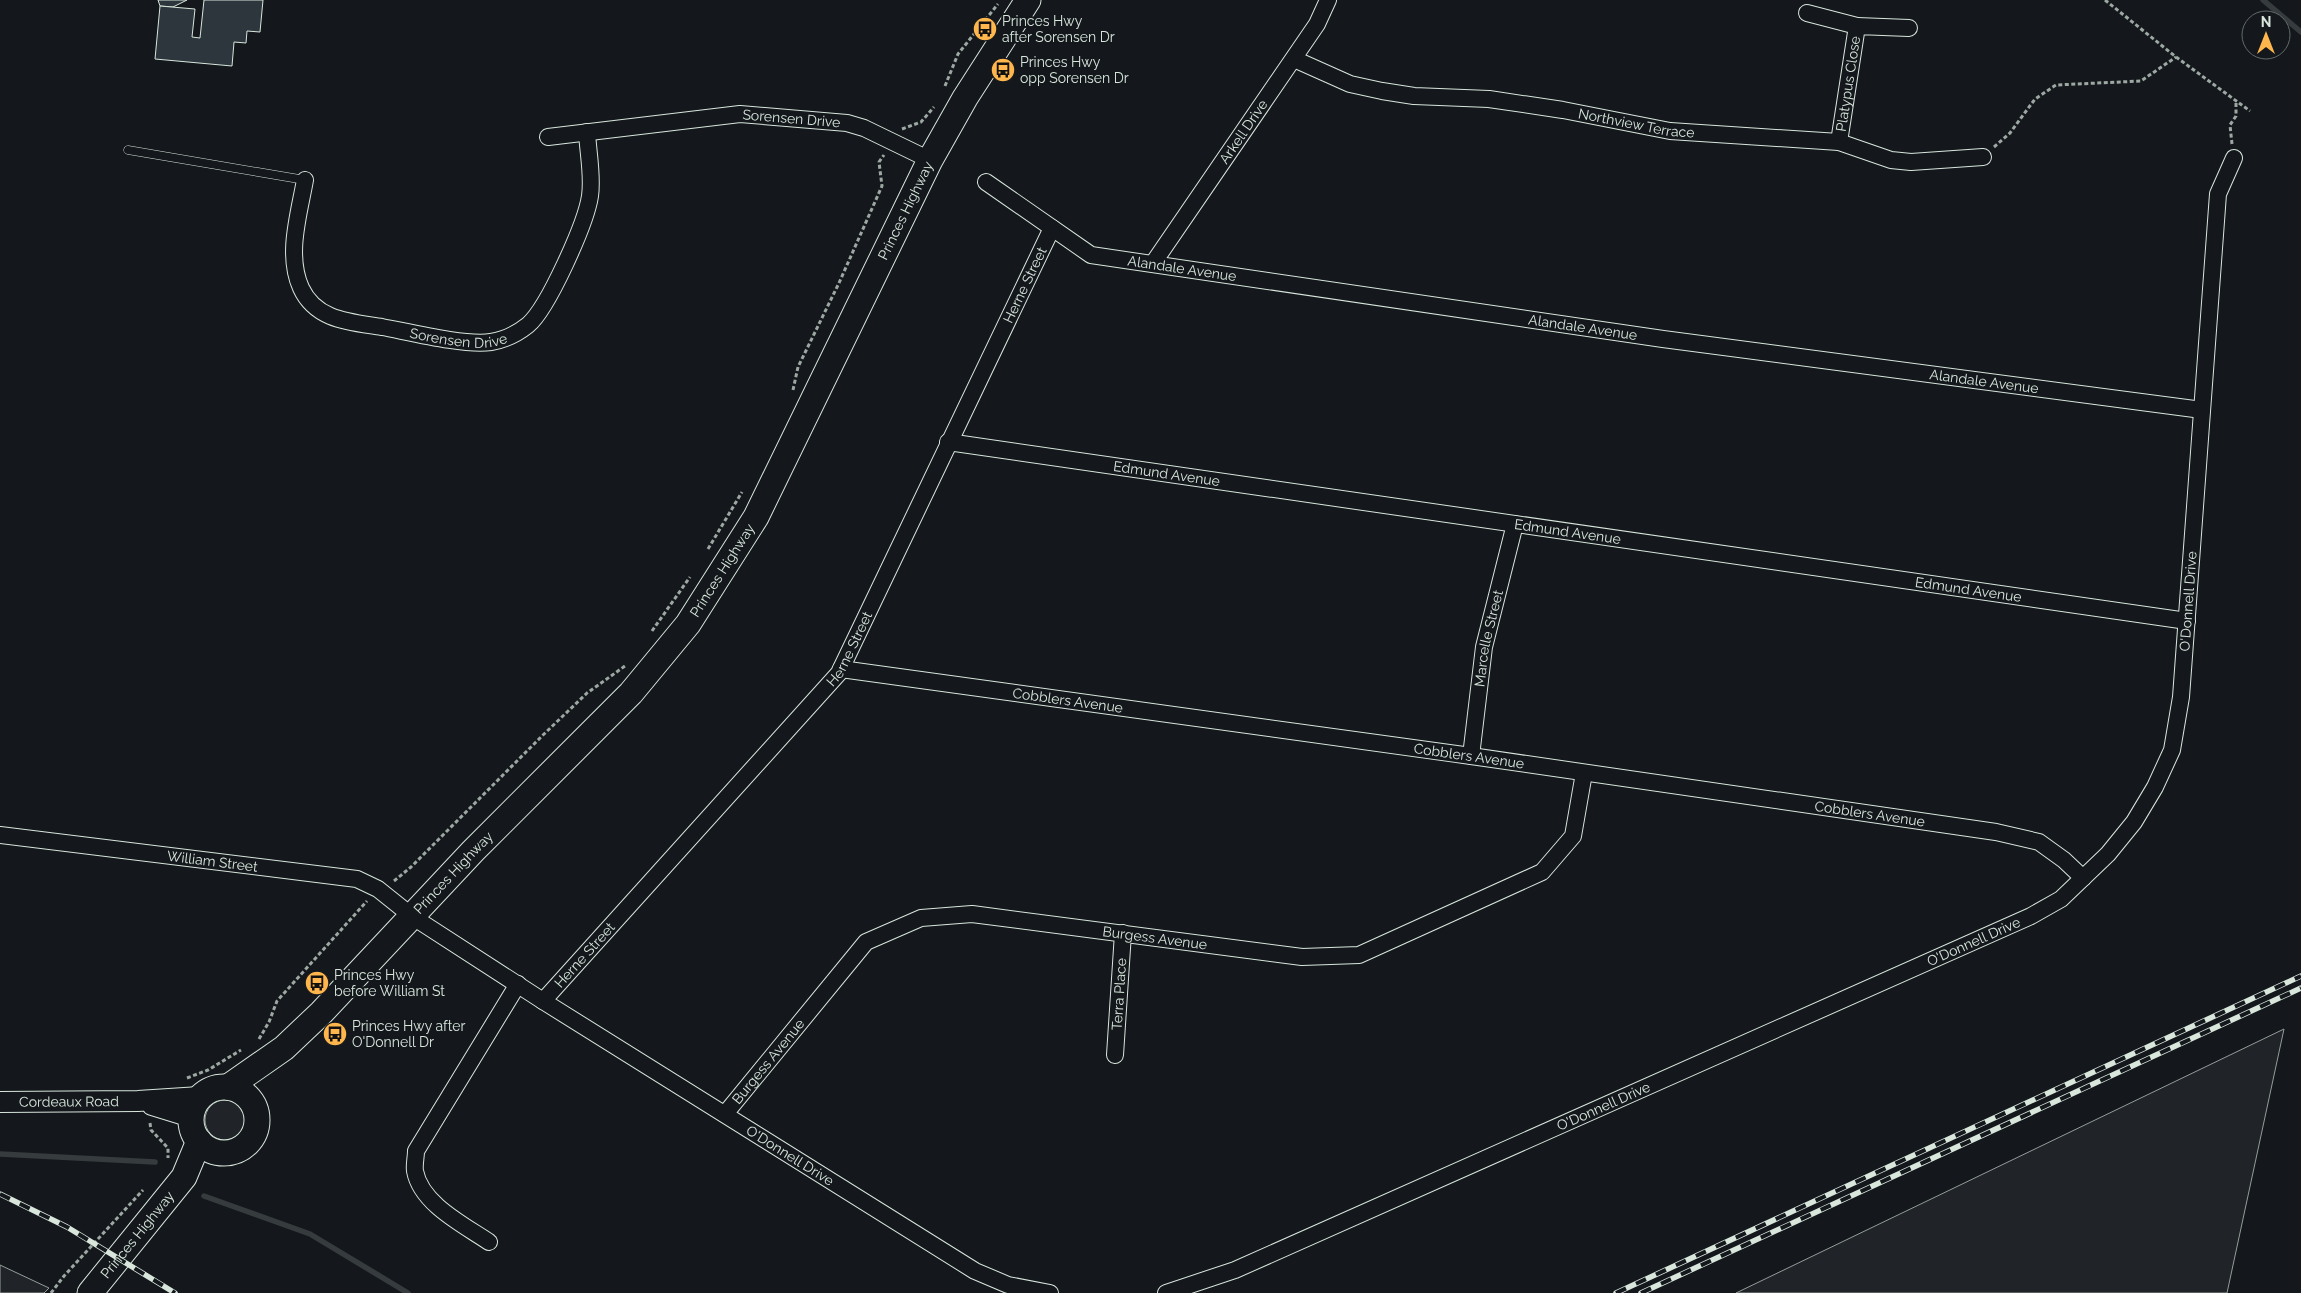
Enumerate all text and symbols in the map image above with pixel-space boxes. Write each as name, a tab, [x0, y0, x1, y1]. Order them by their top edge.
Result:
north arrow	[2241, 10, 2291, 60]
place label: Princes Hwy after Sorensen Dr	[1002, 13, 1115, 45]
text: N	[2261, 14, 2271, 30]
bus stop icon: Princes Hwy after Sorensen Dr	[972, 16, 998, 42]
street label: Platypus Close	[1833, 35, 1863, 133]
place label: Princes Hwy opp Sorensen Dr	[1020, 54, 1129, 86]
bus stop icon: Princes Hwy opp Sorensen Dr	[990, 57, 1016, 83]
street label: Arkell Drive	[1216, 97, 1271, 167]
street label: Northview Terrace	[1577, 105, 1695, 141]
street label: Sorensen Drive	[742, 106, 841, 130]
street label: Princes Highway	[875, 158, 936, 262]
street label: Herne Street	[1000, 244, 1050, 325]
street label: Alandale Avenue	[1127, 252, 1238, 284]
street label: Alandale Avenue	[1527, 311, 1638, 343]
street label: Sorensen Drive	[408, 325, 509, 351]
street label: Alandale Avenue	[1929, 366, 2040, 396]
street label: Edmund Avenue	[1112, 458, 1221, 489]
street label: Edmund Avenue	[1513, 516, 1622, 547]
street label: Princes Highway	[687, 520, 758, 620]
street label: O'Donnell Drive	[2176, 551, 2200, 652]
street label: Edmund Avenue	[1914, 574, 2023, 605]
street label: Marcelle Street	[1471, 588, 1506, 688]
street label: Herne Street	[823, 609, 875, 689]
street label: Cobblers Avenue	[1012, 685, 1124, 716]
street label: Cobblers Avenue	[1413, 740, 1525, 772]
street label: Cobblers Avenue	[1814, 798, 1926, 830]
street label: Princes Highway	[410, 828, 496, 917]
street label: William Street	[166, 848, 259, 875]
street label: O'Donnell Drive	[1924, 914, 2023, 969]
street label: Herne Street	[551, 919, 618, 991]
street label: Burgess Avenue	[1102, 923, 1208, 953]
street label: Terra Place	[1109, 958, 1129, 1031]
place label: Princes Hwy before William St	[334, 967, 445, 999]
bus stop icon: Princes Hwy before William St	[304, 970, 330, 996]
street label: Burgess Avenue	[729, 1016, 808, 1107]
place label: Princes Hwy after O'Donnell Dr	[352, 1018, 465, 1050]
bus stop icon: Princes Hwy after O'Donnell Dr	[322, 1021, 348, 1047]
street label: O'Donnell Drive	[1554, 1078, 1653, 1134]
street label: Cordeaux Road	[19, 1093, 119, 1110]
street label: O'Donnell Drive	[743, 1122, 837, 1189]
street label: Princes Highway	[97, 1188, 177, 1281]

